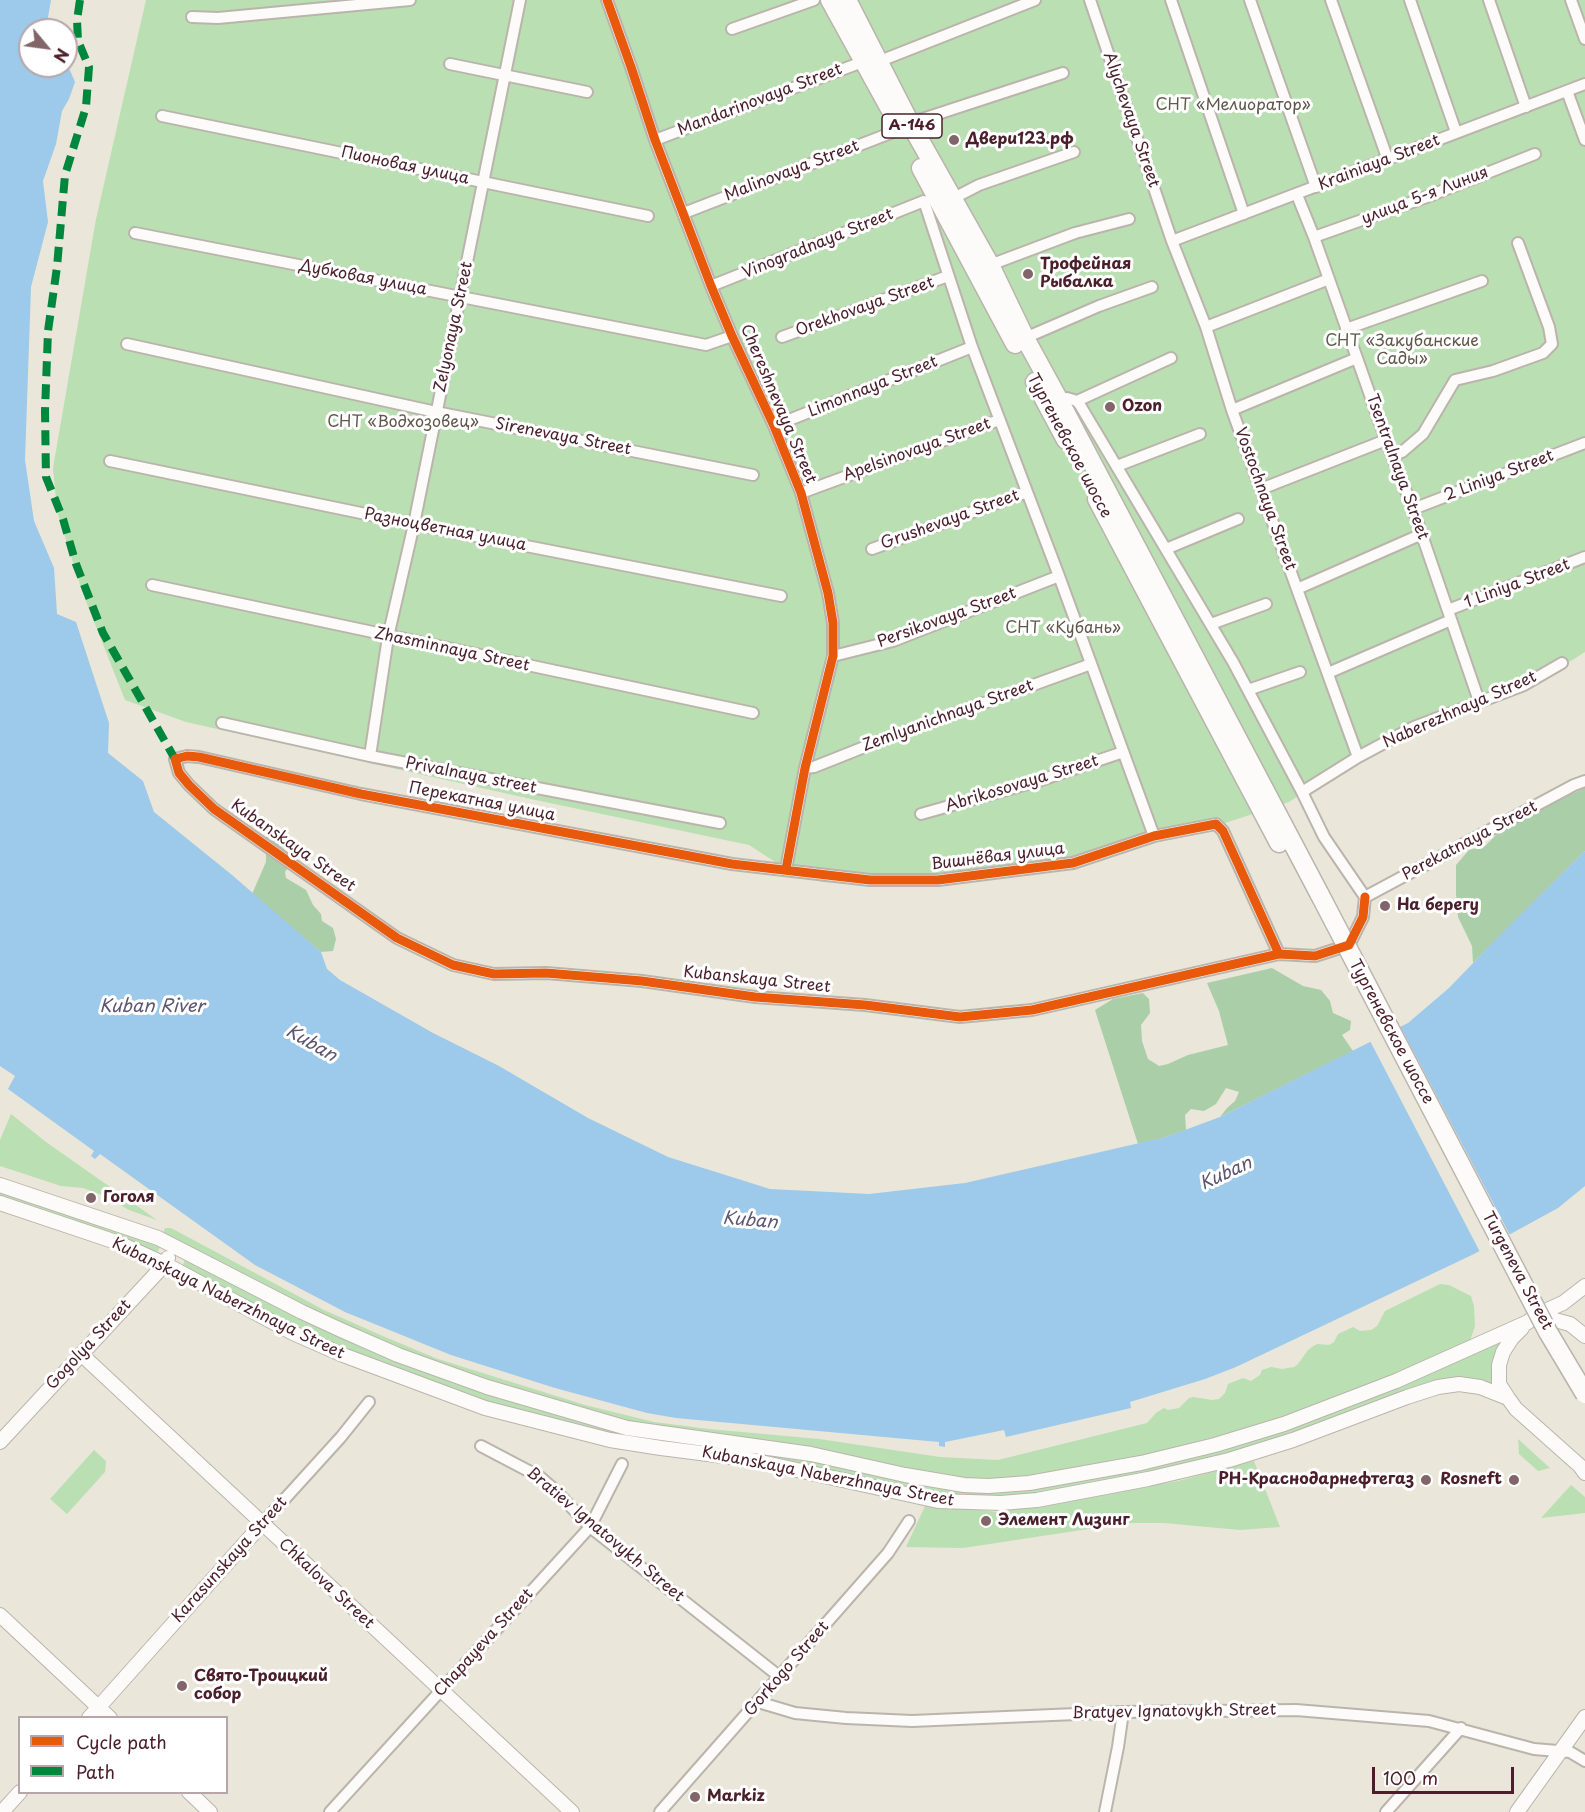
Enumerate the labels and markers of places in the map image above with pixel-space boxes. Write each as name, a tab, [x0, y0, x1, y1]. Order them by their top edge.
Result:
place label: Двери123.рф	[966, 130, 1074, 150]
marker: Двери123.рф	[947, 133, 961, 147]
place label: Трофейная Рыбалка	[1040, 255, 1131, 293]
marker: Трофейная Рыбалка	[1021, 267, 1035, 281]
place label: Ozon	[1122, 397, 1162, 417]
marker: Ozon	[1103, 400, 1117, 414]
place label: На берегу	[1397, 896, 1479, 916]
marker: На берегу	[1378, 899, 1392, 913]
place label: Гоголя	[103, 1188, 155, 1208]
marker: Гоголя	[84, 1191, 98, 1205]
place label: РН-Краснодарнефтегаз	[1218, 1470, 1414, 1490]
place label: Rosneft	[1440, 1470, 1502, 1490]
marker: РН-Краснодарнефтегаз	[1419, 1473, 1433, 1487]
marker: Rosneft	[1507, 1473, 1521, 1487]
place label: Элемент Лизинг	[998, 1511, 1130, 1531]
marker: Элемент Лизинг	[979, 1514, 993, 1528]
place label: Свято-Троицкий собор	[194, 1667, 328, 1705]
marker: Свято-Троицкий собор	[175, 1679, 189, 1693]
place label: Markiz	[707, 1787, 765, 1807]
marker: Markiz	[688, 1790, 702, 1804]

